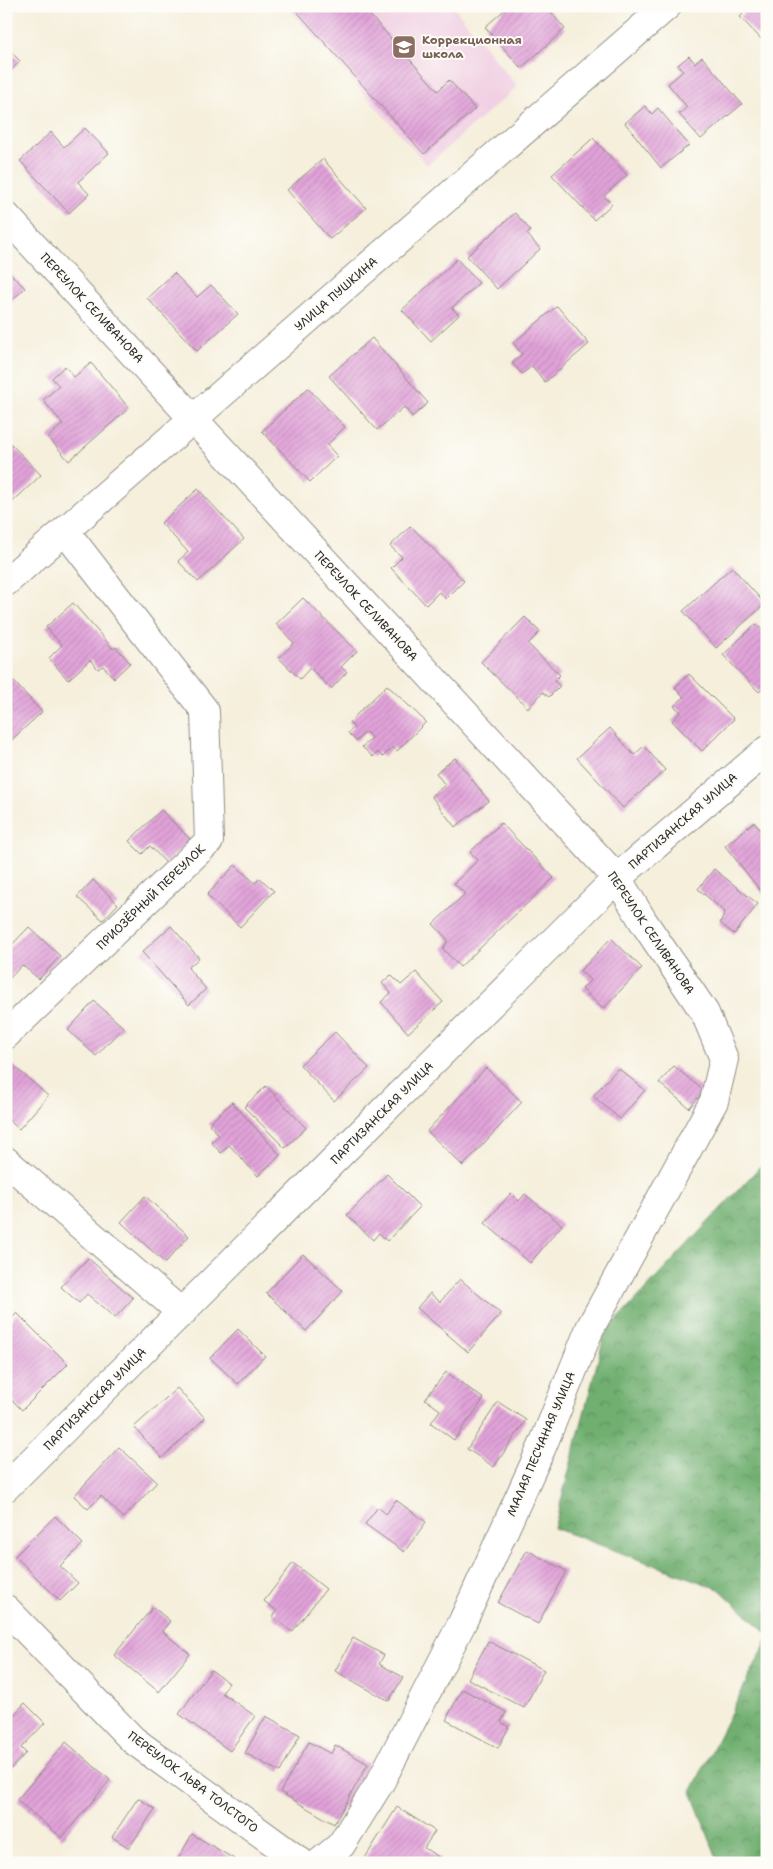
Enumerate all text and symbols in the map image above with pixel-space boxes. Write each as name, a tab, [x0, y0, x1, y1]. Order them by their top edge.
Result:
place label: Коррекционная школа	[422, 32, 522, 62]
school or university icon: Коррекционная школа	[391, 34, 417, 60]
street label: ПЕРЕУЛОК СЕЛИВАНОВА	[37, 250, 147, 367]
street label: УЛИЦА ПУШКИНА	[291, 253, 381, 335]
street label: ПЕРЕУЛОК СЕЛИВАНОВА	[311, 548, 421, 665]
street label: ПАРТИЗАНСКАЯ УЛИЦА	[625, 769, 741, 873]
street label: ПРИОЗЁРНЫЙ ПЕРЕУЛОК	[93, 841, 209, 953]
street label: ПЕРЕУЛОК СЕЛИВАНОВА	[604, 868, 698, 998]
street label: ПАРТИЗАНСКАЯ УЛИЦА	[327, 1058, 437, 1168]
street label: ПАРТИЗАНСКАЯ УЛИЦА	[40, 1344, 150, 1454]
street label: МАЛАЯ ПЕСЧАНАЯ УЛИЦА	[503, 1369, 579, 1519]
street label: ПЕРЕУЛОК ЛЬВА ТОЛСТОГО	[125, 1728, 261, 1836]

